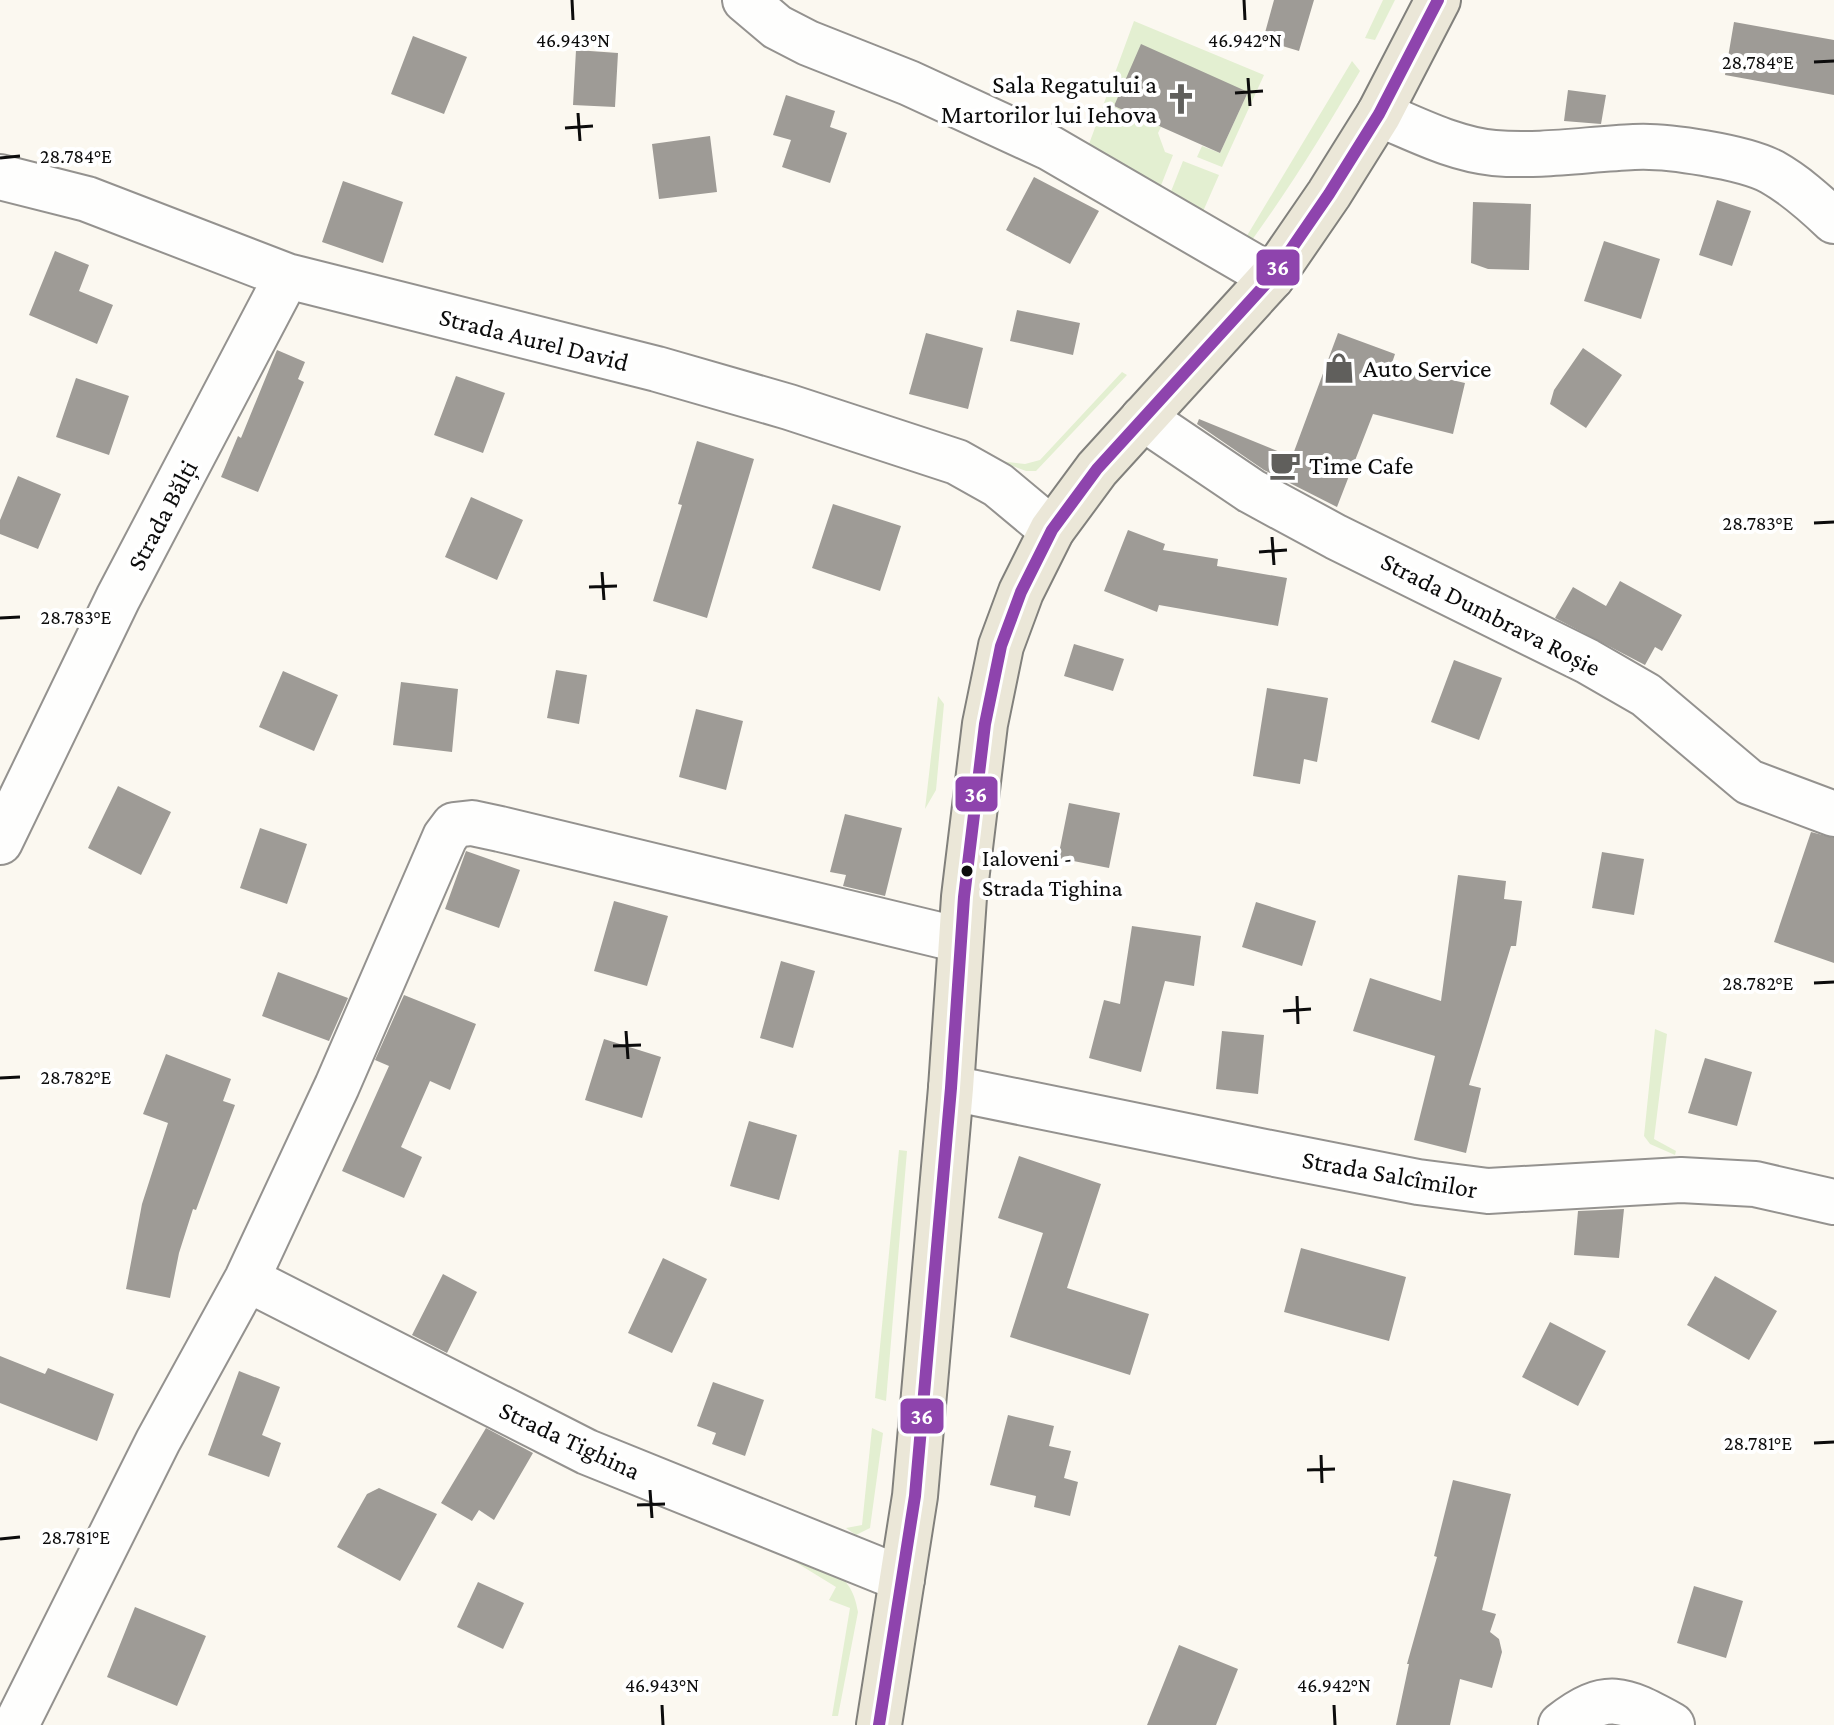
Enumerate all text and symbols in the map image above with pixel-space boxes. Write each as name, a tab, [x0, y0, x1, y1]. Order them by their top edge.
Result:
text: 46.943°N	[536, 29, 610, 51]
text: 46.942°N	[1208, 29, 1282, 51]
text: 28.784°E	[1722, 51, 1794, 73]
place label: Sala Regatului a Martorilor lui Iehova	[941, 70, 1157, 129]
church icon: Sala Regatului a Martorilor lui Iehova	[1164, 82, 1198, 116]
text: 28.784°E	[40, 145, 112, 167]
line badge: 36	[1255, 248, 1301, 287]
text: 36	[1267, 255, 1289, 280]
street label: Strada Aurel David	[436, 302, 632, 377]
shop icon: Auto Service	[1322, 351, 1356, 385]
place label: Auto Service	[1363, 354, 1491, 383]
cafe icon: Time Cafe	[1268, 448, 1302, 482]
place label: Time Cafe	[1309, 451, 1413, 480]
street label: Strada Bălți	[121, 455, 205, 576]
text: 28.783°E	[1723, 512, 1794, 534]
street label: Strada Dumbrava Roșie	[1376, 547, 1605, 683]
text: 28.783°E	[41, 606, 112, 628]
line badge: 36	[954, 775, 999, 813]
text: 36	[965, 782, 987, 807]
place label: Ialoveni - Strada Tighina	[982, 844, 1123, 901]
marker: Ialoveni - Strada Tighina	[959, 863, 975, 879]
text: 28.782°E	[1723, 972, 1794, 994]
text: 28.782°E	[41, 1066, 112, 1088]
street label: Strada Salcîmilor	[1300, 1145, 1480, 1204]
street label: Strada Tighina	[495, 1395, 645, 1486]
line badge: 36	[899, 1397, 945, 1435]
text: 36	[911, 1404, 933, 1429]
text: 28.781°E	[1724, 1432, 1792, 1454]
text: 28.781°E	[42, 1526, 110, 1548]
text: 46.943°N	[625, 1674, 699, 1696]
text: 46.942°N	[1297, 1674, 1371, 1696]

